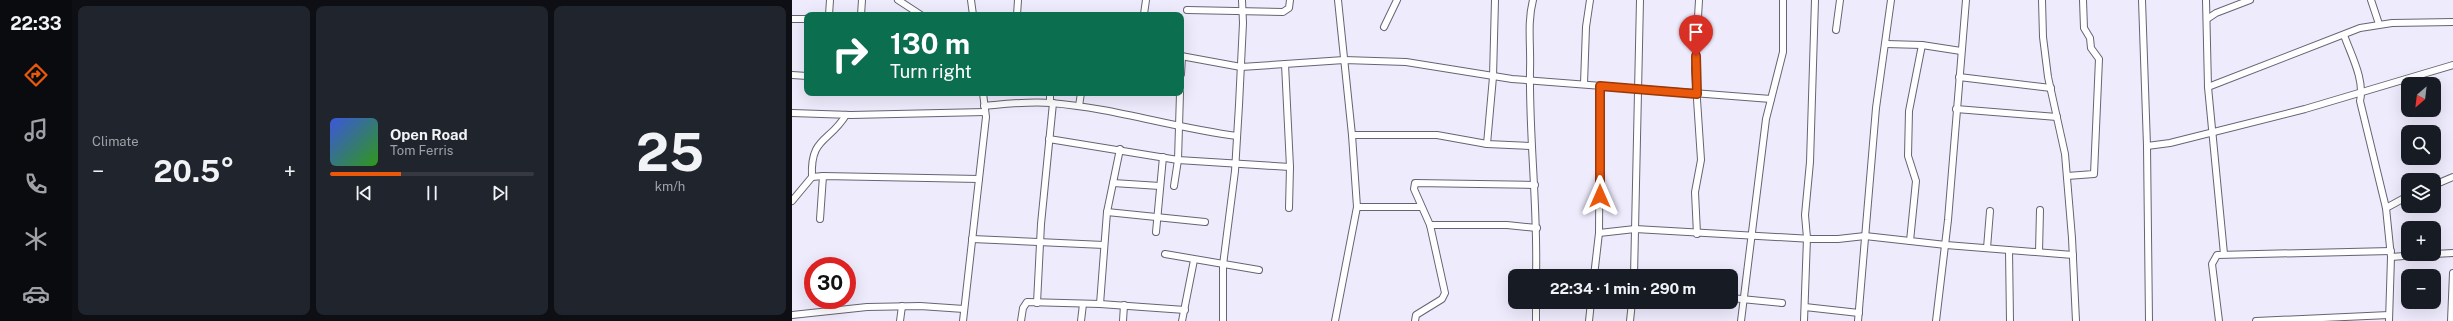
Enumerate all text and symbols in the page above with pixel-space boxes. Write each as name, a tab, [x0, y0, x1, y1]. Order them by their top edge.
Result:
text: 22:33	[10, 13, 62, 34]
pin	[1679, 15, 1713, 56]
icon: arrive	[1685, 21, 1707, 43]
text: 130 m	[890, 27, 970, 60]
icon: right	[824, 28, 876, 80]
icon: directions	[22, 61, 50, 89]
text: Turn right	[890, 61, 972, 82]
north arrow	[2401, 77, 2441, 117]
map controls	[2401, 77, 2441, 309]
icon: music	[22, 116, 50, 144]
text: 25	[636, 122, 704, 183]
button: search	[2401, 125, 2441, 165]
text: Open Road	[390, 126, 468, 143]
text: Climate	[92, 134, 139, 149]
text: Tom Ferris	[390, 143, 453, 158]
text: 20.5°	[154, 153, 234, 189]
text: −	[92, 158, 104, 184]
text: +	[284, 158, 296, 184]
icon: phone	[22, 170, 50, 198]
button: layers	[2401, 173, 2441, 213]
position arrow	[1579, 175, 1621, 217]
text: km/h	[655, 179, 685, 194]
icon: previous	[353, 182, 375, 204]
icon: pause	[421, 182, 443, 204]
icon: next	[489, 182, 511, 204]
button: +	[2401, 221, 2441, 261]
icon: climate	[22, 225, 50, 253]
speed limit sign: 30	[804, 257, 856, 309]
button: −	[2401, 269, 2441, 309]
icon: car	[22, 280, 50, 308]
text: 22:34 · 1 min · 290 m	[1550, 280, 1696, 297]

